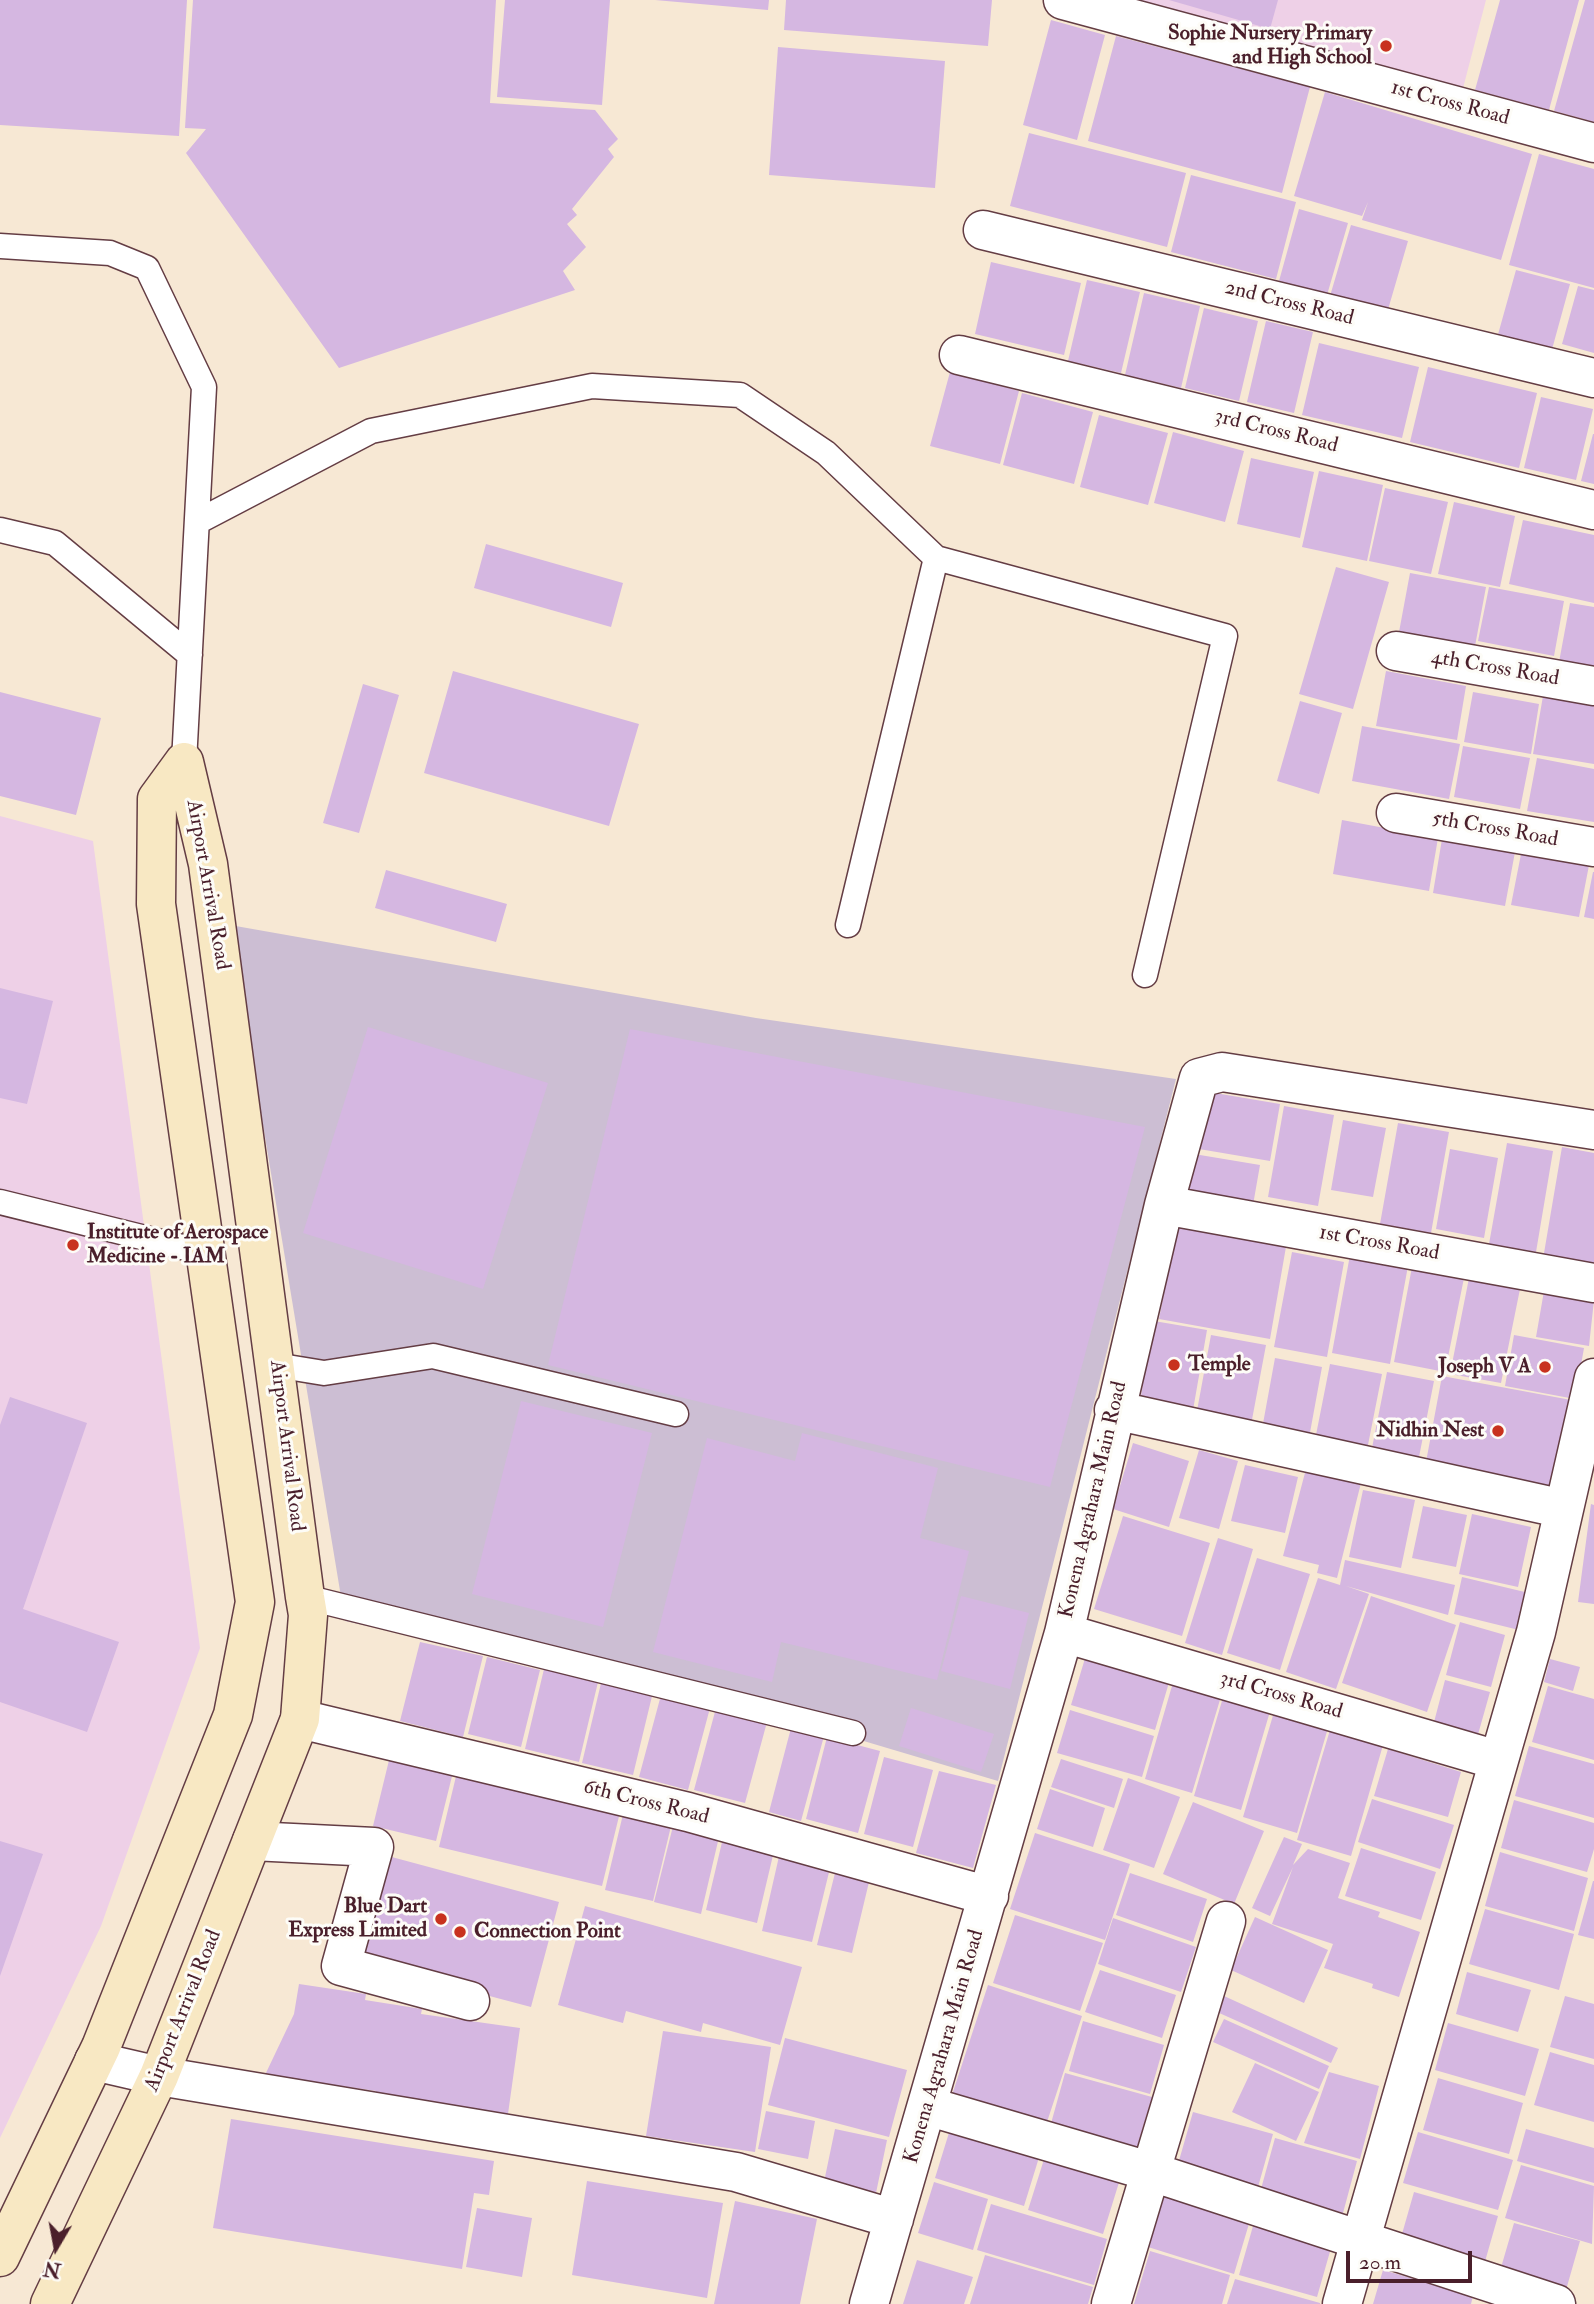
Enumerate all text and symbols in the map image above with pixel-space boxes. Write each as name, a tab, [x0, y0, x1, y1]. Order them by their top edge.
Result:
place label: Sophie Nursery Primary and High School	[1168, 21, 1372, 71]
marker: Sophie Nursery Primary and High School	[1378, 38, 1394, 54]
street label: 1st Cross Road	[1388, 76, 1512, 132]
street label: 2nd Cross Road	[1222, 276, 1356, 332]
street label: 3rd Cross Road	[1212, 405, 1340, 459]
street label: 4th Cross Road	[1429, 645, 1561, 693]
street label: Airport Arrival Road	[180, 798, 234, 972]
street label: 5th Cross Road	[1430, 807, 1560, 853]
place label: Institute of Aerospace Medicine - IAM	[87, 1220, 268, 1270]
street label: 1st Cross Road	[1317, 1221, 1441, 1267]
marker: Institute of Aerospace Medicine - IAM	[65, 1237, 81, 1253]
place label: Temple	[1188, 1352, 1250, 1378]
place label: Joseph V A	[1438, 1354, 1531, 1380]
marker: Temple	[1166, 1357, 1182, 1373]
street label: Airport Arrival Road	[263, 1359, 309, 1533]
marker: Joseph V A	[1537, 1359, 1553, 1375]
street label: Konena Agrahara Main Road	[1054, 1379, 1134, 1621]
place label: Nidhin Nest	[1377, 1418, 1484, 1444]
marker: Nidhin Nest	[1490, 1423, 1506, 1439]
street label: 3rd Cross Road	[1217, 1666, 1345, 1726]
street label: 6th Cross Road	[581, 1775, 711, 1831]
place label: Blue Dart Express Limited	[288, 1894, 427, 1944]
marker: Blue Dart Express Limited	[433, 1911, 449, 1927]
place label: Connection Point	[474, 1919, 621, 1945]
marker: Connection Point	[452, 1924, 468, 1940]
street label: Airport Arrival Road	[140, 1926, 228, 2096]
street label: Konena Agrahara Main Road	[900, 1927, 990, 2167]
north arrow	[21, 2213, 91, 2283]
scale bar	[1349, 2238, 1475, 2282]
text: 20 m	[1359, 2249, 1401, 2276]
text: N	[42, 2255, 63, 2282]

